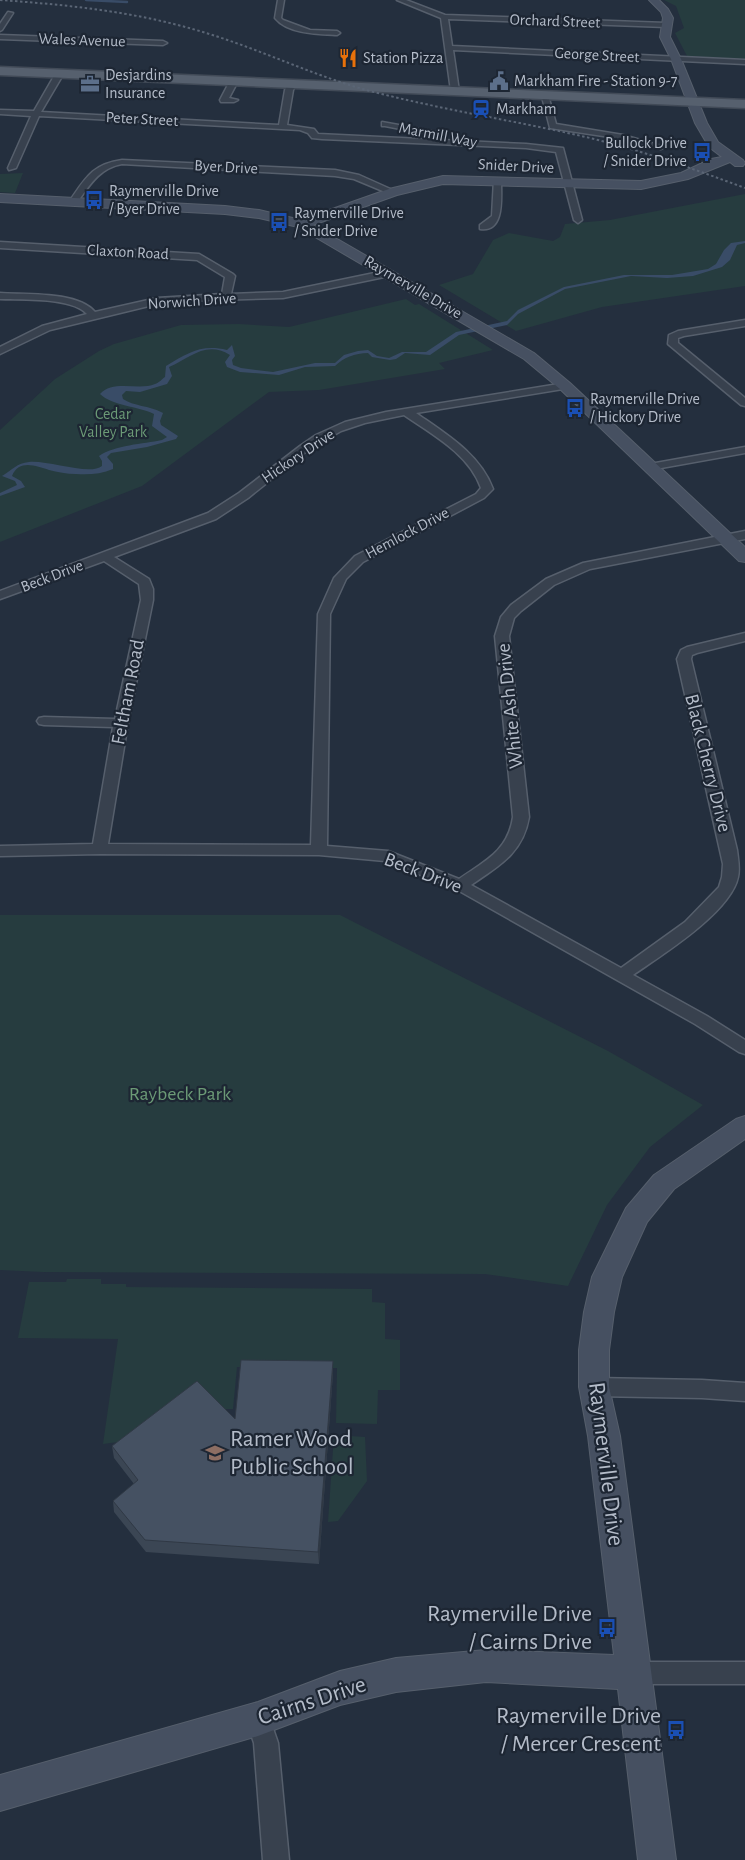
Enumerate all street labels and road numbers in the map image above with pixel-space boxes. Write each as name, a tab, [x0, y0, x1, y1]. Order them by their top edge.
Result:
street label: Orchard Street	[509, 11, 601, 31]
street label: Wales Avenue	[38, 30, 126, 50]
street label: George Street	[554, 45, 640, 65]
street label: Peter Street	[105, 109, 179, 129]
street label: Marmill Way	[397, 120, 479, 151]
street label: Snider Drive	[477, 156, 555, 176]
street label: Byer Drive	[194, 157, 258, 178]
street label: Claxton Road	[87, 242, 169, 262]
street label: Raymerville Drive	[361, 253, 465, 322]
street label: Norwich Drive	[147, 290, 237, 312]
street label: Hickory Drive	[259, 426, 338, 487]
street label: Hemlock Drive	[363, 504, 451, 562]
street label: Beck Drive	[19, 557, 85, 595]
street label: Feltham Road	[108, 638, 148, 746]
street label: White Ash Drive	[493, 642, 527, 770]
street label: Black Cherry Drive	[681, 692, 735, 834]
street label: Beck Drive	[381, 849, 465, 897]
street label: Raymerville Drive	[584, 1381, 628, 1547]
street label: Cairns Drive	[255, 1672, 369, 1730]

